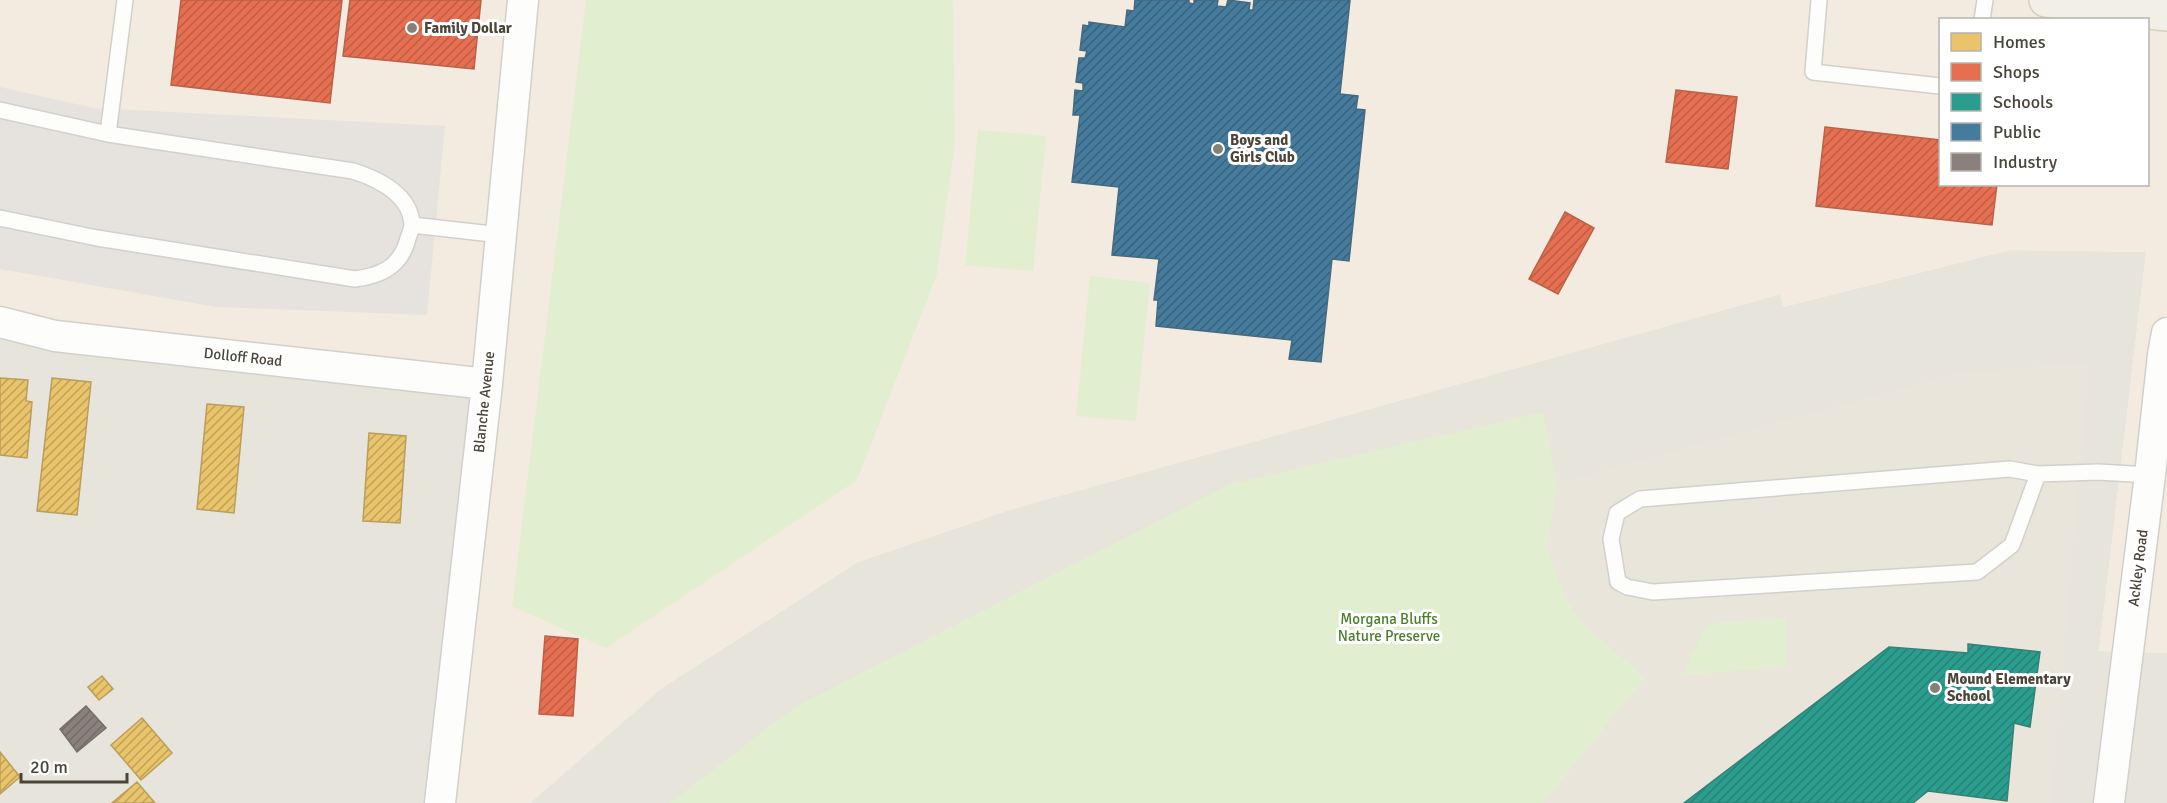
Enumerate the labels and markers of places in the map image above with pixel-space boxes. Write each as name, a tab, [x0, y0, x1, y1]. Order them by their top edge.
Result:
place label: Family Dollar	[424, 19, 512, 37]
marker: Family Dollar	[405, 21, 419, 35]
place label: Boys and Girls Club	[1230, 131, 1295, 166]
marker: Boys and Girls Club	[1211, 142, 1225, 156]
place label: Mound Elementary School	[1947, 670, 2071, 705]
marker: Mound Elementary School	[1928, 681, 1942, 695]

